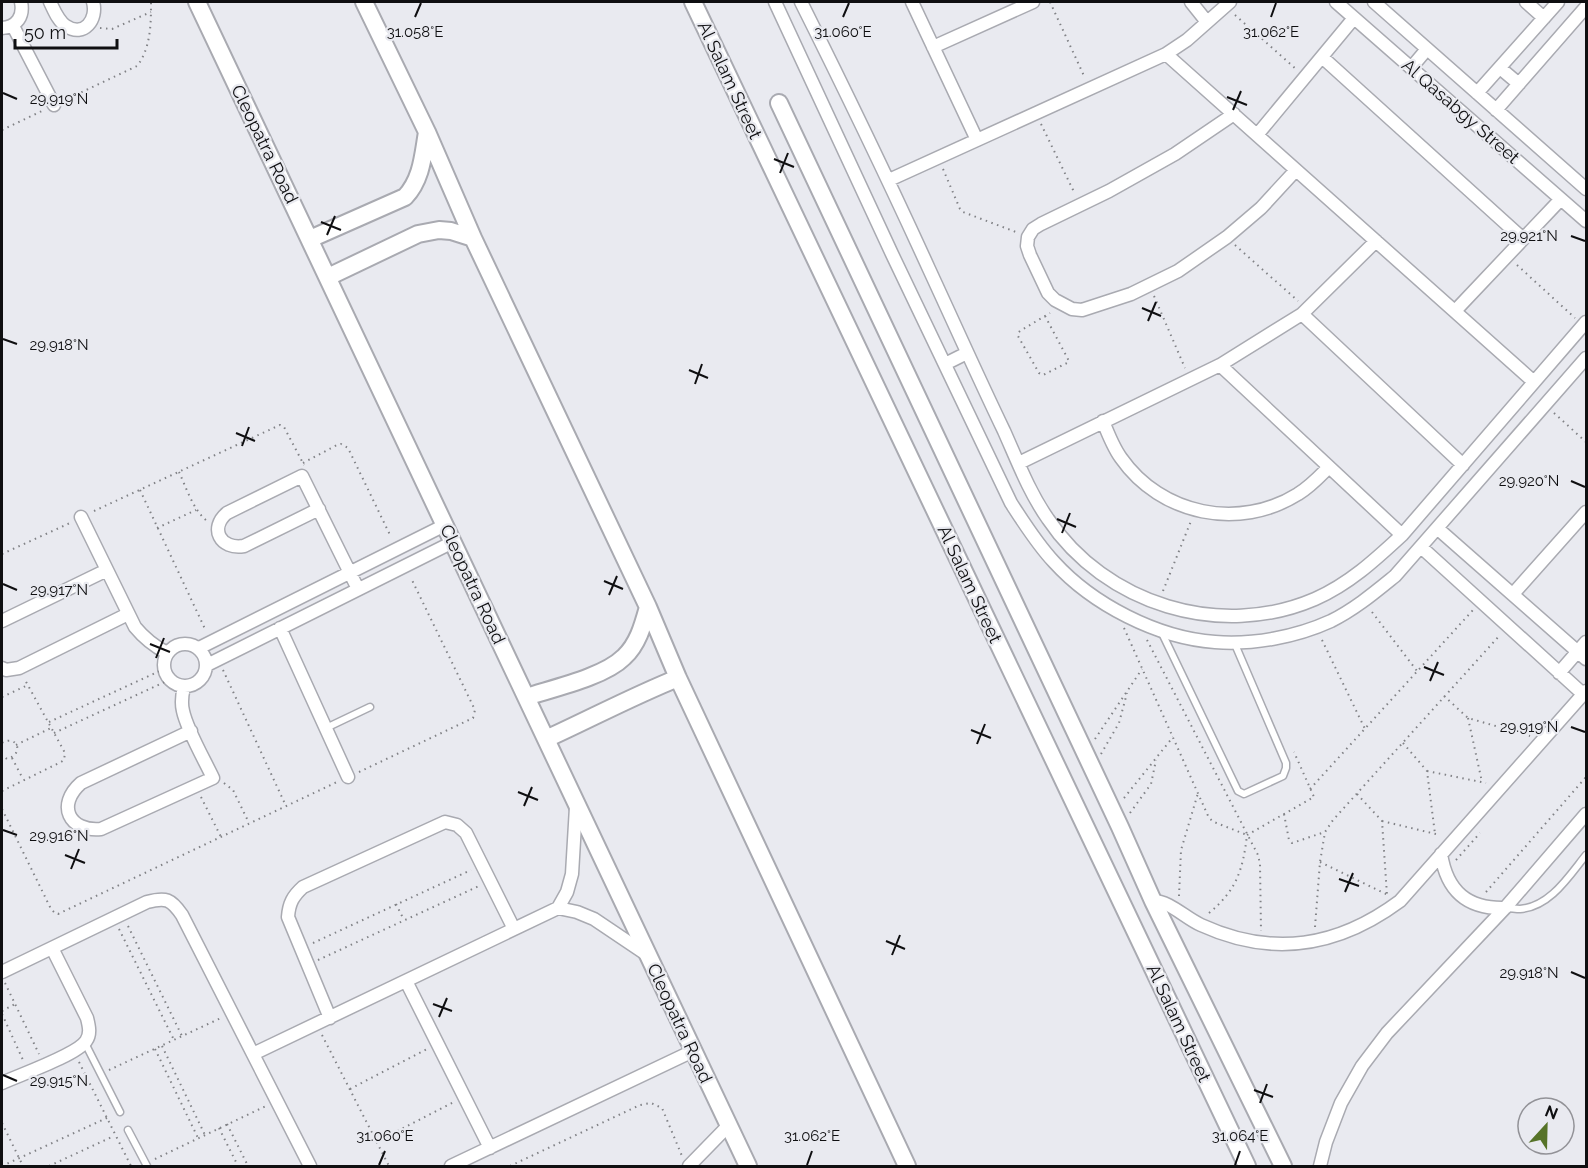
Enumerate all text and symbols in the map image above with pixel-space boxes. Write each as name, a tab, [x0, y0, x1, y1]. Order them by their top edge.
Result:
scale bar	[15, 12, 117, 50]
street label: Al Salam Street	[694, 18, 766, 142]
text: 50 m	[24, 22, 66, 43]
text: 31.058°E	[387, 23, 443, 41]
text: 31.060°E	[814, 23, 872, 41]
text: 31.062°E	[1243, 23, 1299, 41]
street label: Al Qasabgy Street	[1398, 54, 1524, 168]
street label: Cleopatra Road	[227, 81, 303, 207]
text: 29.919°N	[30, 90, 88, 108]
text: 29.921°N	[1500, 227, 1558, 245]
text: 29.918°N	[29, 336, 89, 354]
text: 29.920°N	[1499, 472, 1559, 490]
street label: Cleopatra Road	[436, 521, 510, 647]
street label: Al Salam Street	[934, 522, 1006, 646]
text: 29.917°N	[30, 581, 88, 599]
text: 29.919°N	[1500, 718, 1558, 736]
text: 29.916°N	[29, 827, 89, 845]
street label: Cleopatra Road	[643, 960, 717, 1086]
street label: Al Salam Street	[1143, 961, 1215, 1085]
text: 29.918°N	[1499, 964, 1559, 982]
text: 29.915°N	[30, 1072, 88, 1090]
north arrow	[1516, 1096, 1576, 1156]
text: N	[1542, 1101, 1561, 1124]
text: 31.060°E	[356, 1127, 414, 1145]
text: 31.062°E	[784, 1127, 840, 1145]
text: 31.064°E	[1212, 1127, 1268, 1145]

